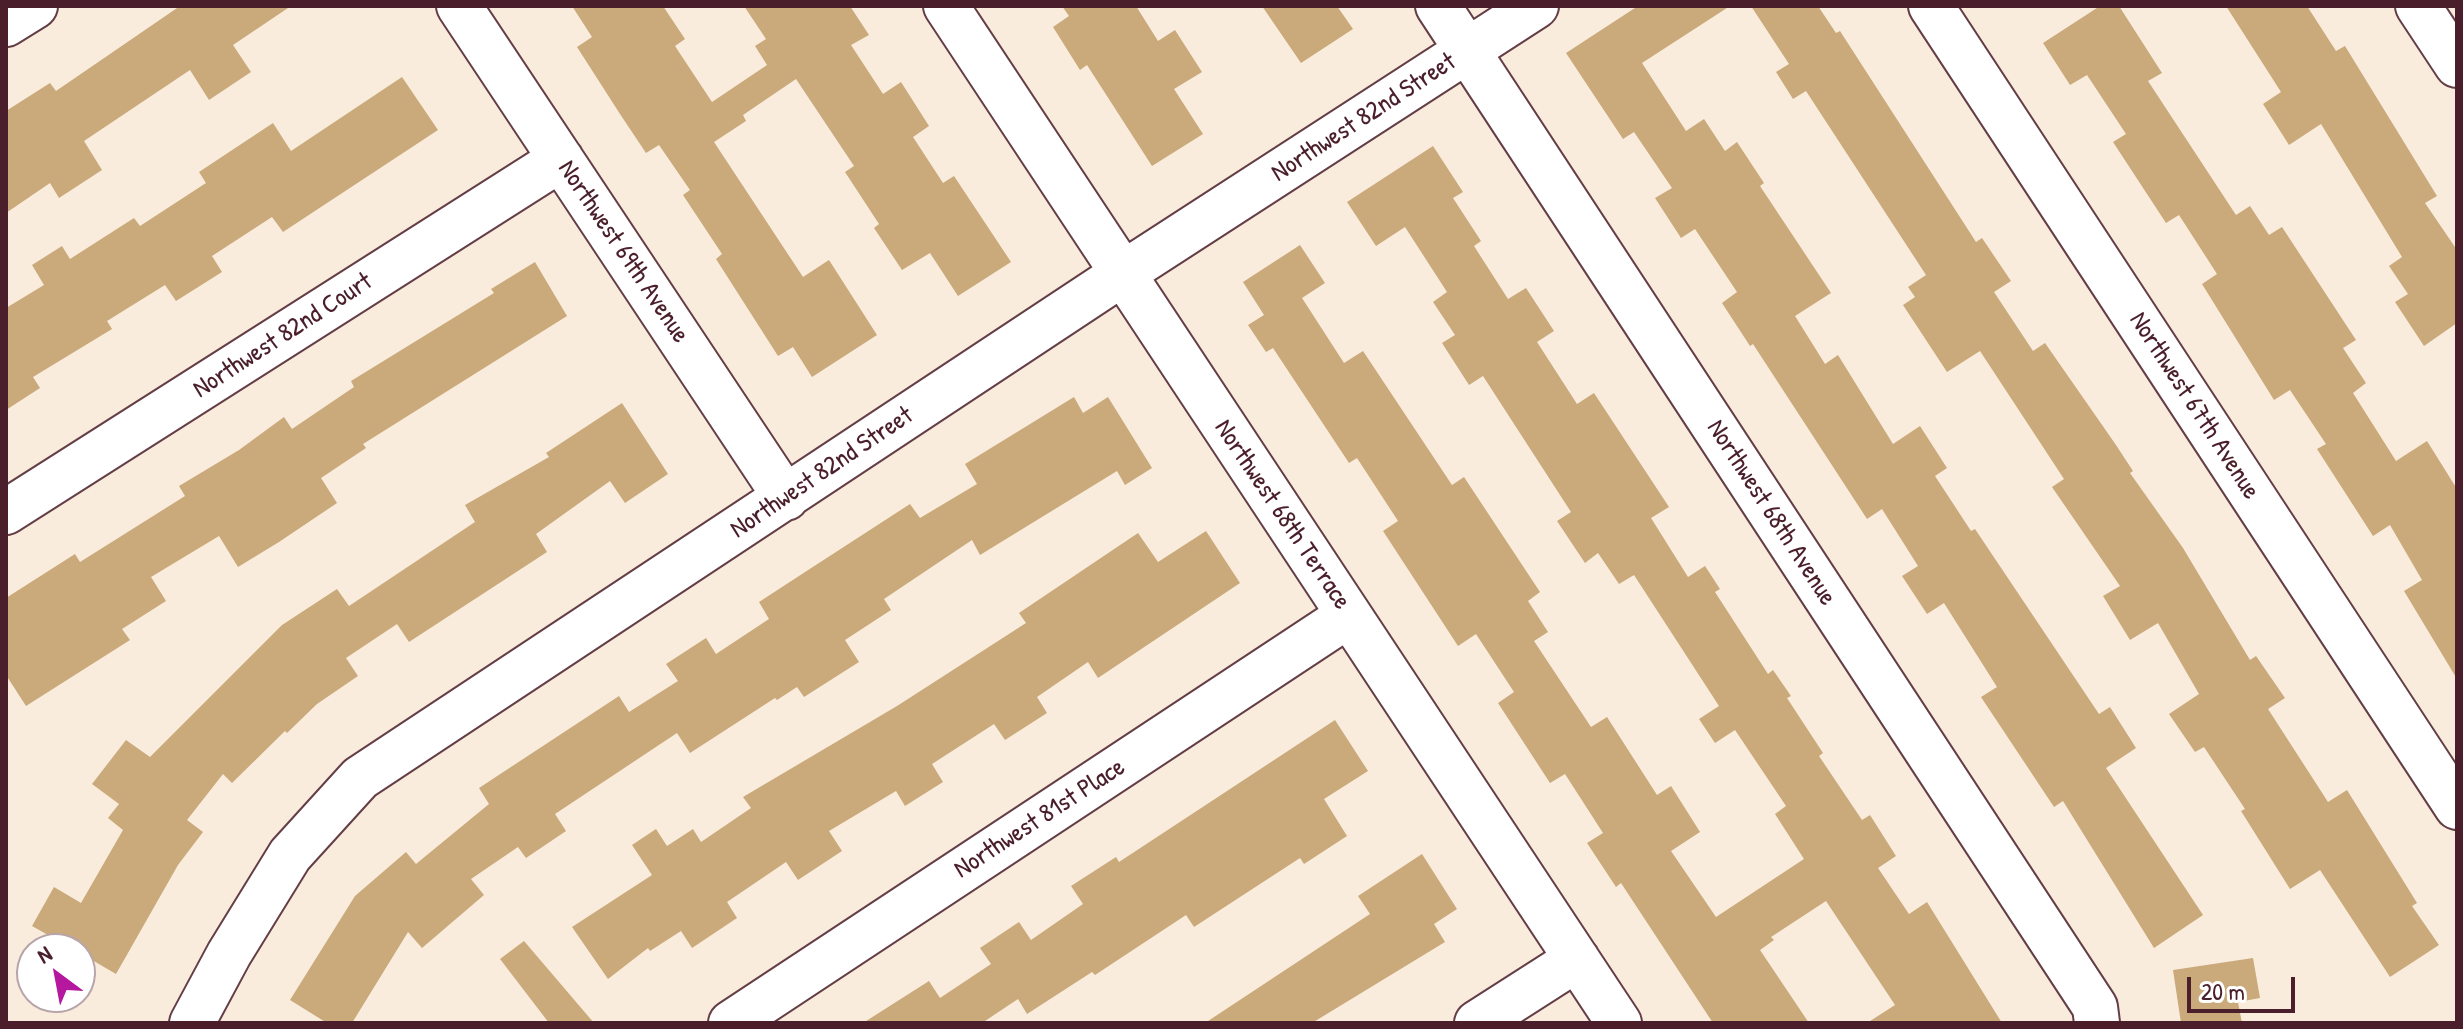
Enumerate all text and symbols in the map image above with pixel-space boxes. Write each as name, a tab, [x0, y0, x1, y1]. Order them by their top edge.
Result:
street label: Northwest 82nd Street	[1266, 47, 1462, 189]
street label: Northwest 69th Avenue	[550, 155, 696, 349]
street label: Northwest 82nd Court	[188, 267, 378, 405]
street label: Northwest 67th Avenue	[2122, 307, 2266, 505]
street label: Northwest 82nd Street	[725, 400, 919, 546]
street label: Northwest 68th Terrace	[1207, 414, 1357, 616]
street label: Northwest 68th Avenue	[1699, 414, 1843, 612]
street label: Northwest 81st Place	[949, 752, 1131, 886]
north arrow	[16, 933, 96, 1013]
text: N	[31, 939, 57, 970]
scale bar	[2191, 961, 2299, 1011]
text: 20 m	[2201, 975, 2245, 1007]

